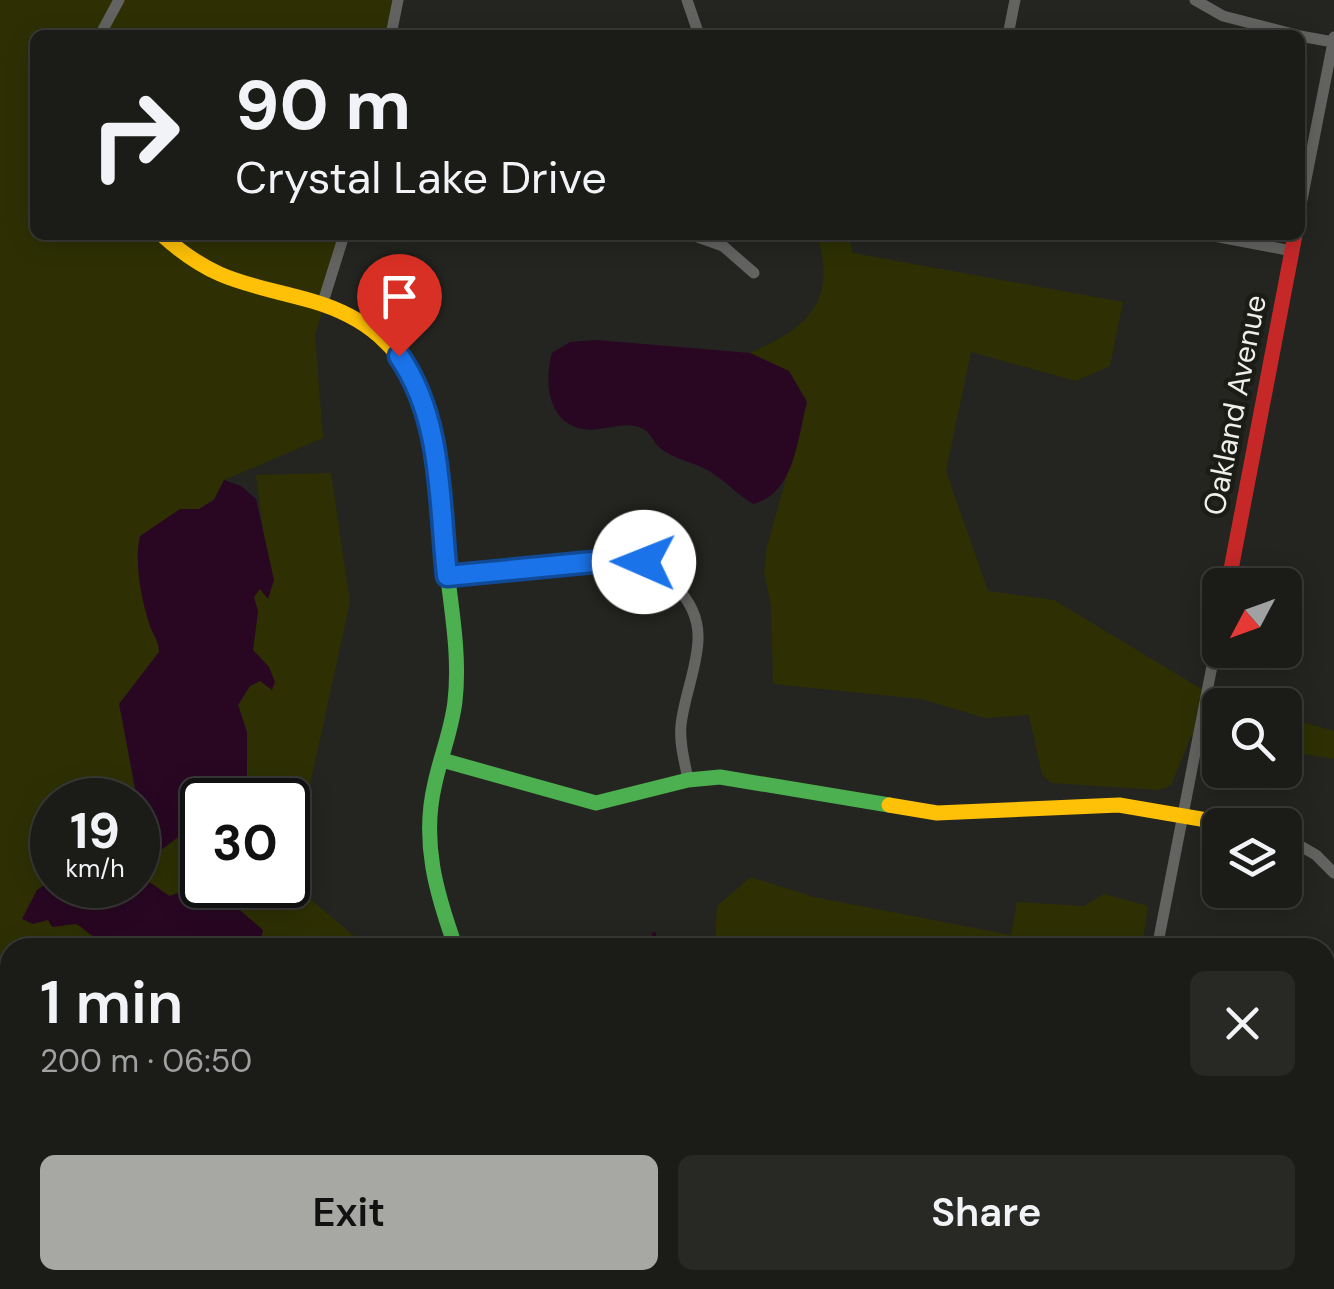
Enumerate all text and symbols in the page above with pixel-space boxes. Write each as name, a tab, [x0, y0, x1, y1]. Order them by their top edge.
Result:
text: 90 m	[235, 60, 411, 151]
icon: right	[70, 70, 200, 200]
text: Crystal Lake Drive	[235, 148, 607, 207]
pin	[357, 254, 442, 357]
icon: arrive	[372, 269, 427, 324]
street label: Oakland Avenue	[1194, 291, 1275, 518]
position arrow	[592, 510, 696, 614]
north arrow	[1202, 568, 1302, 668]
map controls	[1202, 568, 1302, 908]
button: search	[1202, 688, 1302, 788]
speed limit sign: 30	[180, 778, 310, 908]
text: 19	[70, 798, 120, 864]
button: layers	[1202, 808, 1302, 908]
text: km/h	[65, 852, 125, 885]
text: 1 min	[40, 963, 183, 1042]
button: close	[1190, 971, 1295, 1076]
text: 200 m · 06:50	[40, 1040, 252, 1082]
button: Exit	[40, 1155, 658, 1270]
button: Share	[678, 1155, 1295, 1270]

